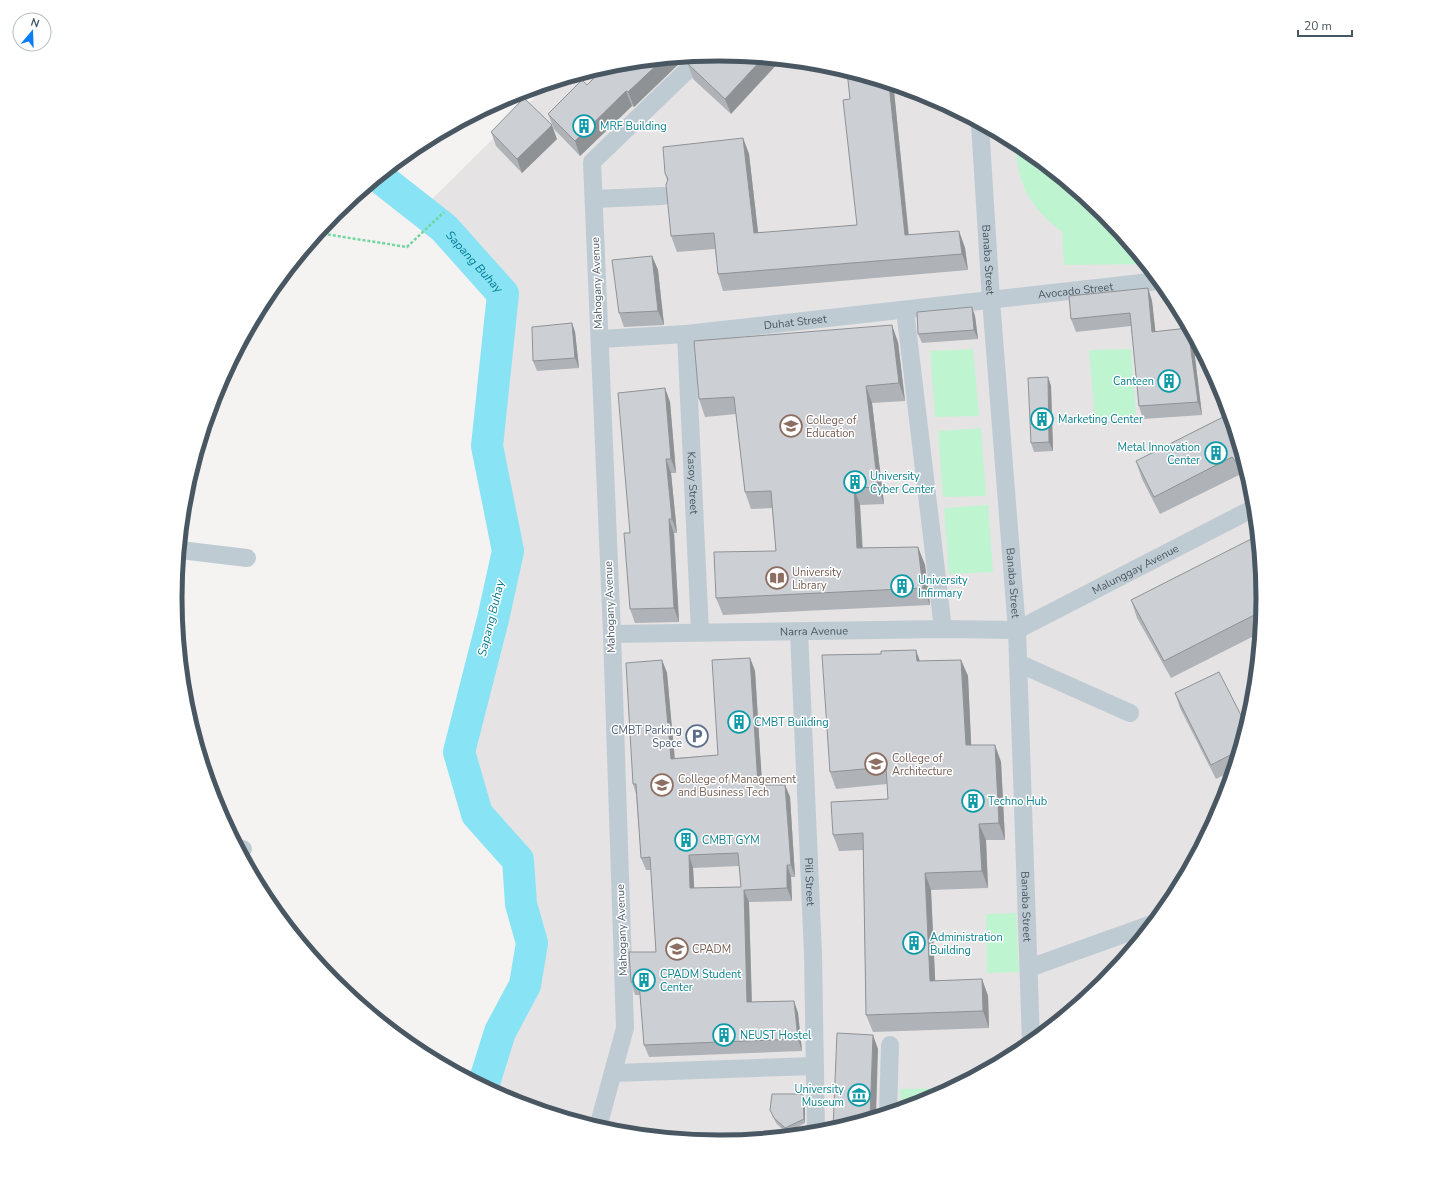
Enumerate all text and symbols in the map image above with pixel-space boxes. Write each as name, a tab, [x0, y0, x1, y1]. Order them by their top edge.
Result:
north arrow	[12, 12, 52, 52]
scale bar	[1298, 12, 1352, 38]
text: N	[29, 15, 41, 31]
text: 20 m	[1304, 18, 1332, 34]
building icon: MRF Building	[571, 113, 597, 139]
place label: MRF Building	[600, 119, 667, 134]
street label: Banaba Street	[979, 224, 998, 296]
water label: Sapang Buhay	[442, 227, 507, 297]
street label: Mahogany Avenue	[588, 237, 606, 329]
street label: Avocado Street	[1037, 279, 1114, 302]
street label: Duhat Street	[763, 311, 828, 333]
building icon: Canteen	[1156, 368, 1182, 394]
place label: Canteen	[1113, 374, 1154, 389]
building icon: Marketing Center	[1029, 406, 1055, 432]
place label: Marketing Center	[1058, 412, 1143, 427]
school or university icon: College of Education	[778, 413, 804, 439]
place label: College of Education	[806, 413, 857, 441]
place label: Metal Innovation Center	[1117, 440, 1200, 468]
building icon: Metal Innovation Center	[1203, 440, 1229, 466]
street label: Kasoy Street	[684, 451, 702, 515]
building icon: University Cyber Center	[842, 469, 868, 495]
place label: University Cyber Center	[870, 469, 935, 497]
street label: Malunggay Avenue	[1089, 541, 1181, 598]
street label: Banaba Street	[1003, 547, 1024, 619]
street label: Mahogany Avenue	[601, 561, 619, 653]
library icon: University Library	[764, 565, 790, 591]
place label: University Library	[792, 565, 842, 593]
building icon: University Infirmary	[889, 573, 915, 599]
place label: University Infirmary	[918, 573, 968, 601]
water label: Sapang Buhay	[474, 577, 508, 658]
street label: Narra Avenue	[780, 623, 848, 639]
building icon: CMBT Building	[726, 709, 752, 735]
place label: CMBT Building	[754, 715, 829, 730]
place label: CMBT Parking Space	[611, 723, 682, 751]
parking icon: CMBT Parking Space	[684, 723, 710, 749]
school or university icon: College of Architecture	[863, 751, 889, 777]
place label: College of Architecture	[892, 751, 952, 779]
school or university icon: College of Management and Business Tech	[649, 772, 675, 798]
place label: College of Management and Business Tech	[678, 772, 796, 800]
building icon: Techno Hub	[960, 788, 986, 814]
place label: Techno Hub	[988, 794, 1047, 809]
building icon: CMBT GYM	[673, 827, 699, 853]
place label: CMBT GYM	[702, 833, 760, 848]
street label: Pili Street	[801, 857, 818, 906]
street label: Banaba Street	[1018, 871, 1035, 942]
street label: Mahogany Avenue	[613, 884, 631, 976]
building icon: Administration Building	[901, 930, 927, 956]
place label: Administration Building	[930, 930, 1003, 958]
school or university icon: CPADM	[664, 936, 690, 962]
place label: CPADM	[692, 942, 731, 957]
building icon: CPADM Student Center	[631, 967, 657, 993]
place label: CPADM Student Center	[660, 967, 741, 995]
building icon: NEUST Hostel	[711, 1022, 737, 1048]
place label: NEUST Hostel	[740, 1028, 812, 1043]
place label: University Museum	[794, 1082, 844, 1110]
museum icon: University Museum	[846, 1082, 872, 1108]

